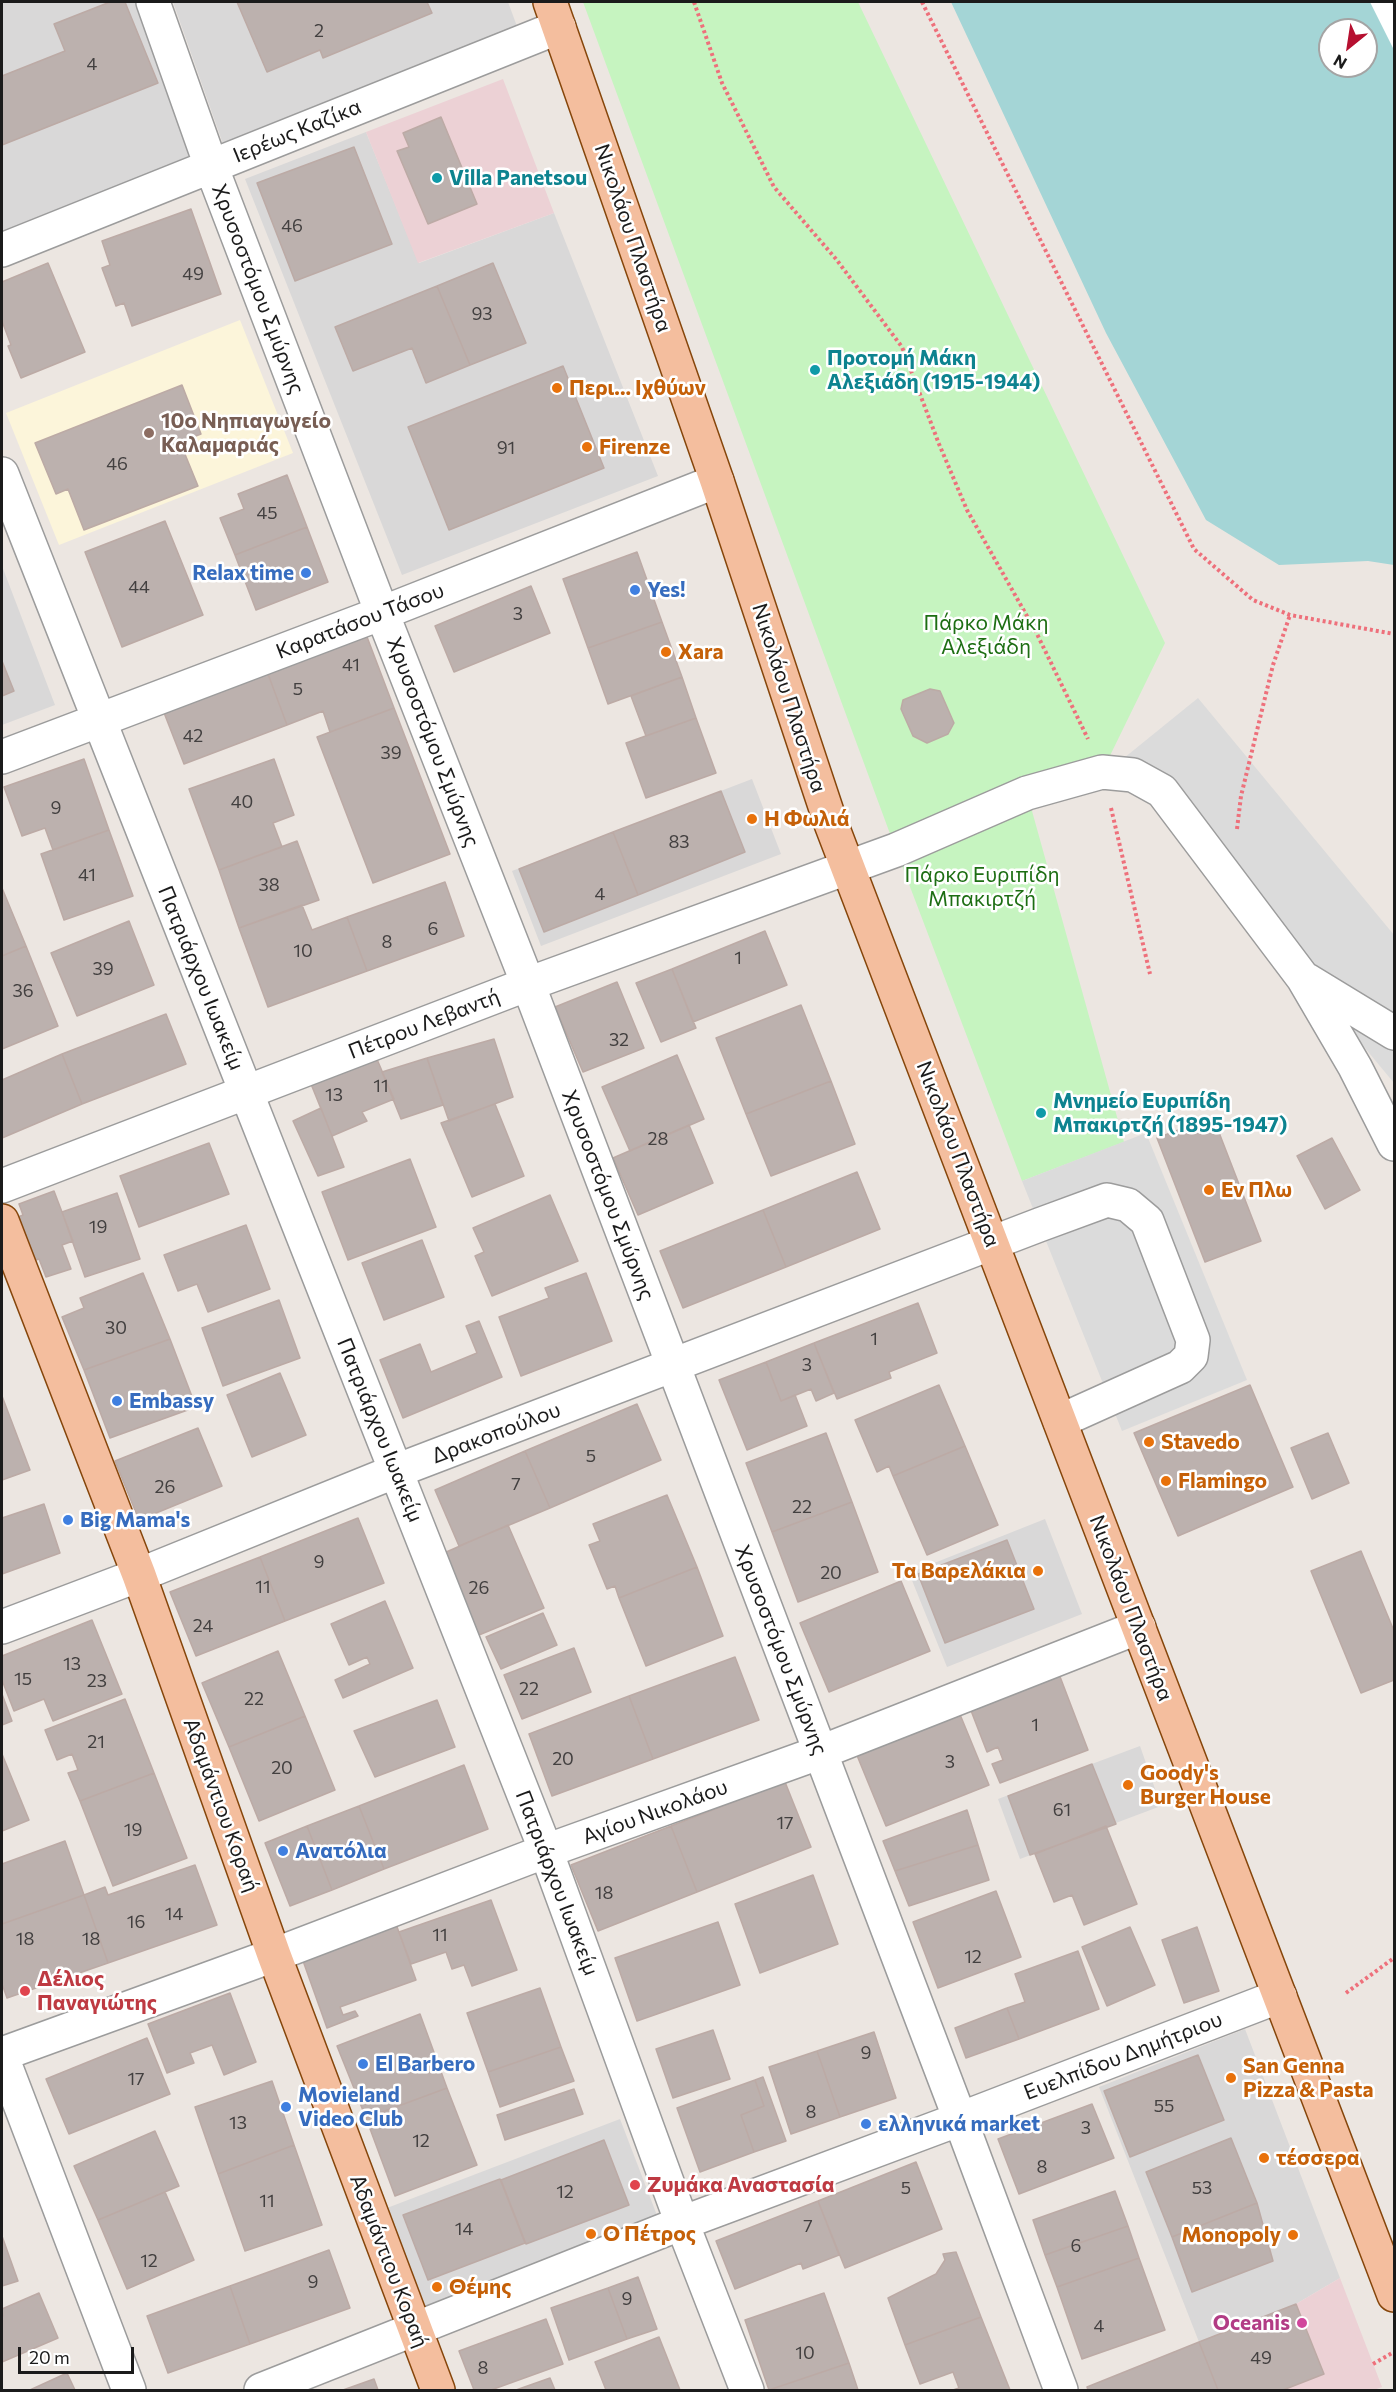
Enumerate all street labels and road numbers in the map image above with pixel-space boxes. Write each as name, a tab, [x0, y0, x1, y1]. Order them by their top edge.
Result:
street label: Ιερέως Καζίκα	[229, 94, 365, 168]
street label: Νικολάου Πλαστήρα	[589, 141, 677, 335]
street label: Χρυσοστόμου Σμύρνης	[206, 181, 310, 397]
street label: Καρατάσου Τάσου	[273, 577, 447, 665]
street label: Νικολάου Πλαστήρα	[747, 600, 831, 796]
street label: Χρυσοστόμου Σμύρνης	[381, 634, 485, 850]
street label: Πατριάρχου Ιωακείμ	[153, 882, 249, 1074]
street label: Πέτρου Λεβαντή	[345, 984, 503, 1064]
street label: Νικολάου Πλαστήρα	[911, 1057, 1005, 1251]
street label: Χρυσοστόμου Σμύρνης	[556, 1087, 660, 1303]
street label: Πατριάρχου Ιωακείμ	[332, 1334, 428, 1526]
street label: Δρακοπούλου	[428, 1397, 564, 1469]
street label: Νικολάου Πλαστήρα	[1084, 1511, 1178, 1705]
street label: Χρυσοστόμου Σμύρνης	[729, 1542, 833, 1758]
street label: Αδαμάντιου Κοραή	[178, 1715, 264, 1895]
street label: Αγίου Νικολάου	[579, 1774, 731, 1850]
street label: Πατριάρχου Ιωακείμ	[510, 1787, 604, 1979]
street label: Ευελπίδου Δημήτριου	[1020, 2007, 1226, 2105]
street label: Αδαμάντιου Κοραή	[344, 2171, 434, 2351]

